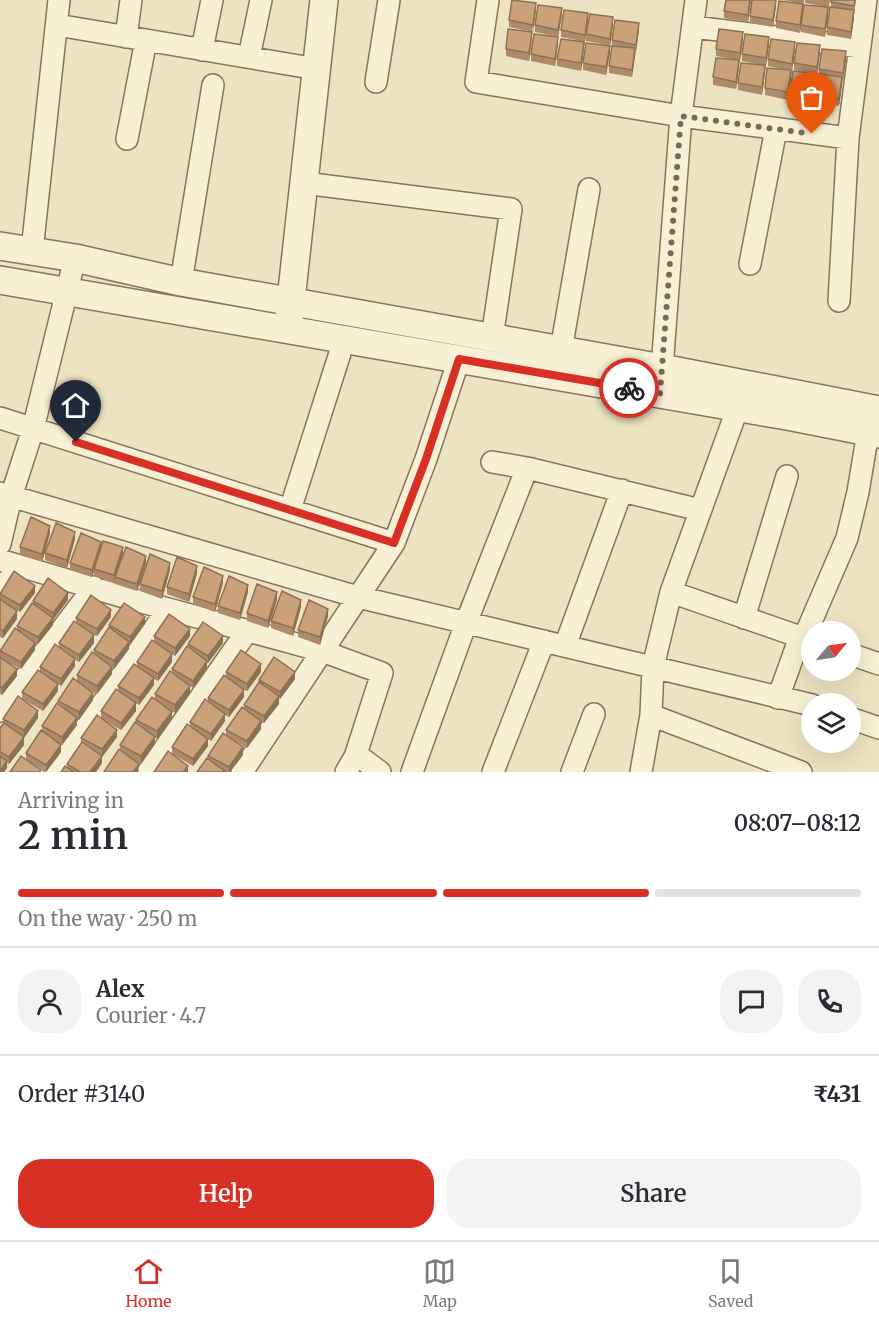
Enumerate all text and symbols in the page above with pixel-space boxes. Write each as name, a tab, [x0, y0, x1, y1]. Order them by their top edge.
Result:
pin	[786, 72, 837, 134]
icon: bag	[795, 81, 828, 114]
courier	[599, 358, 659, 418]
icon: bike	[613, 372, 646, 405]
pin	[50, 380, 101, 442]
icon: home	[59, 389, 92, 422]
north arrow	[801, 621, 861, 681]
map controls	[801, 621, 861, 753]
button: layers	[801, 693, 861, 753]
text: Arriving in	[18, 788, 124, 813]
text: 08:07–08:12	[734, 809, 861, 837]
text: 2 min	[18, 811, 128, 860]
text: On the way · 250 m	[18, 906, 197, 931]
button: person	[18, 970, 81, 1033]
button: chat	[720, 970, 783, 1033]
button: phone	[798, 970, 861, 1033]
text: Alex	[96, 975, 145, 1003]
text: Courier · 4.7	[96, 1003, 206, 1028]
text: Order #3140	[18, 1080, 145, 1108]
text: ₹431	[813, 1080, 861, 1108]
button: Help	[18, 1159, 434, 1228]
button: Share	[446, 1159, 861, 1228]
tab: Home	[126, 1255, 172, 1311]
tab: Map	[423, 1255, 457, 1311]
tab: Saved	[708, 1255, 753, 1311]

